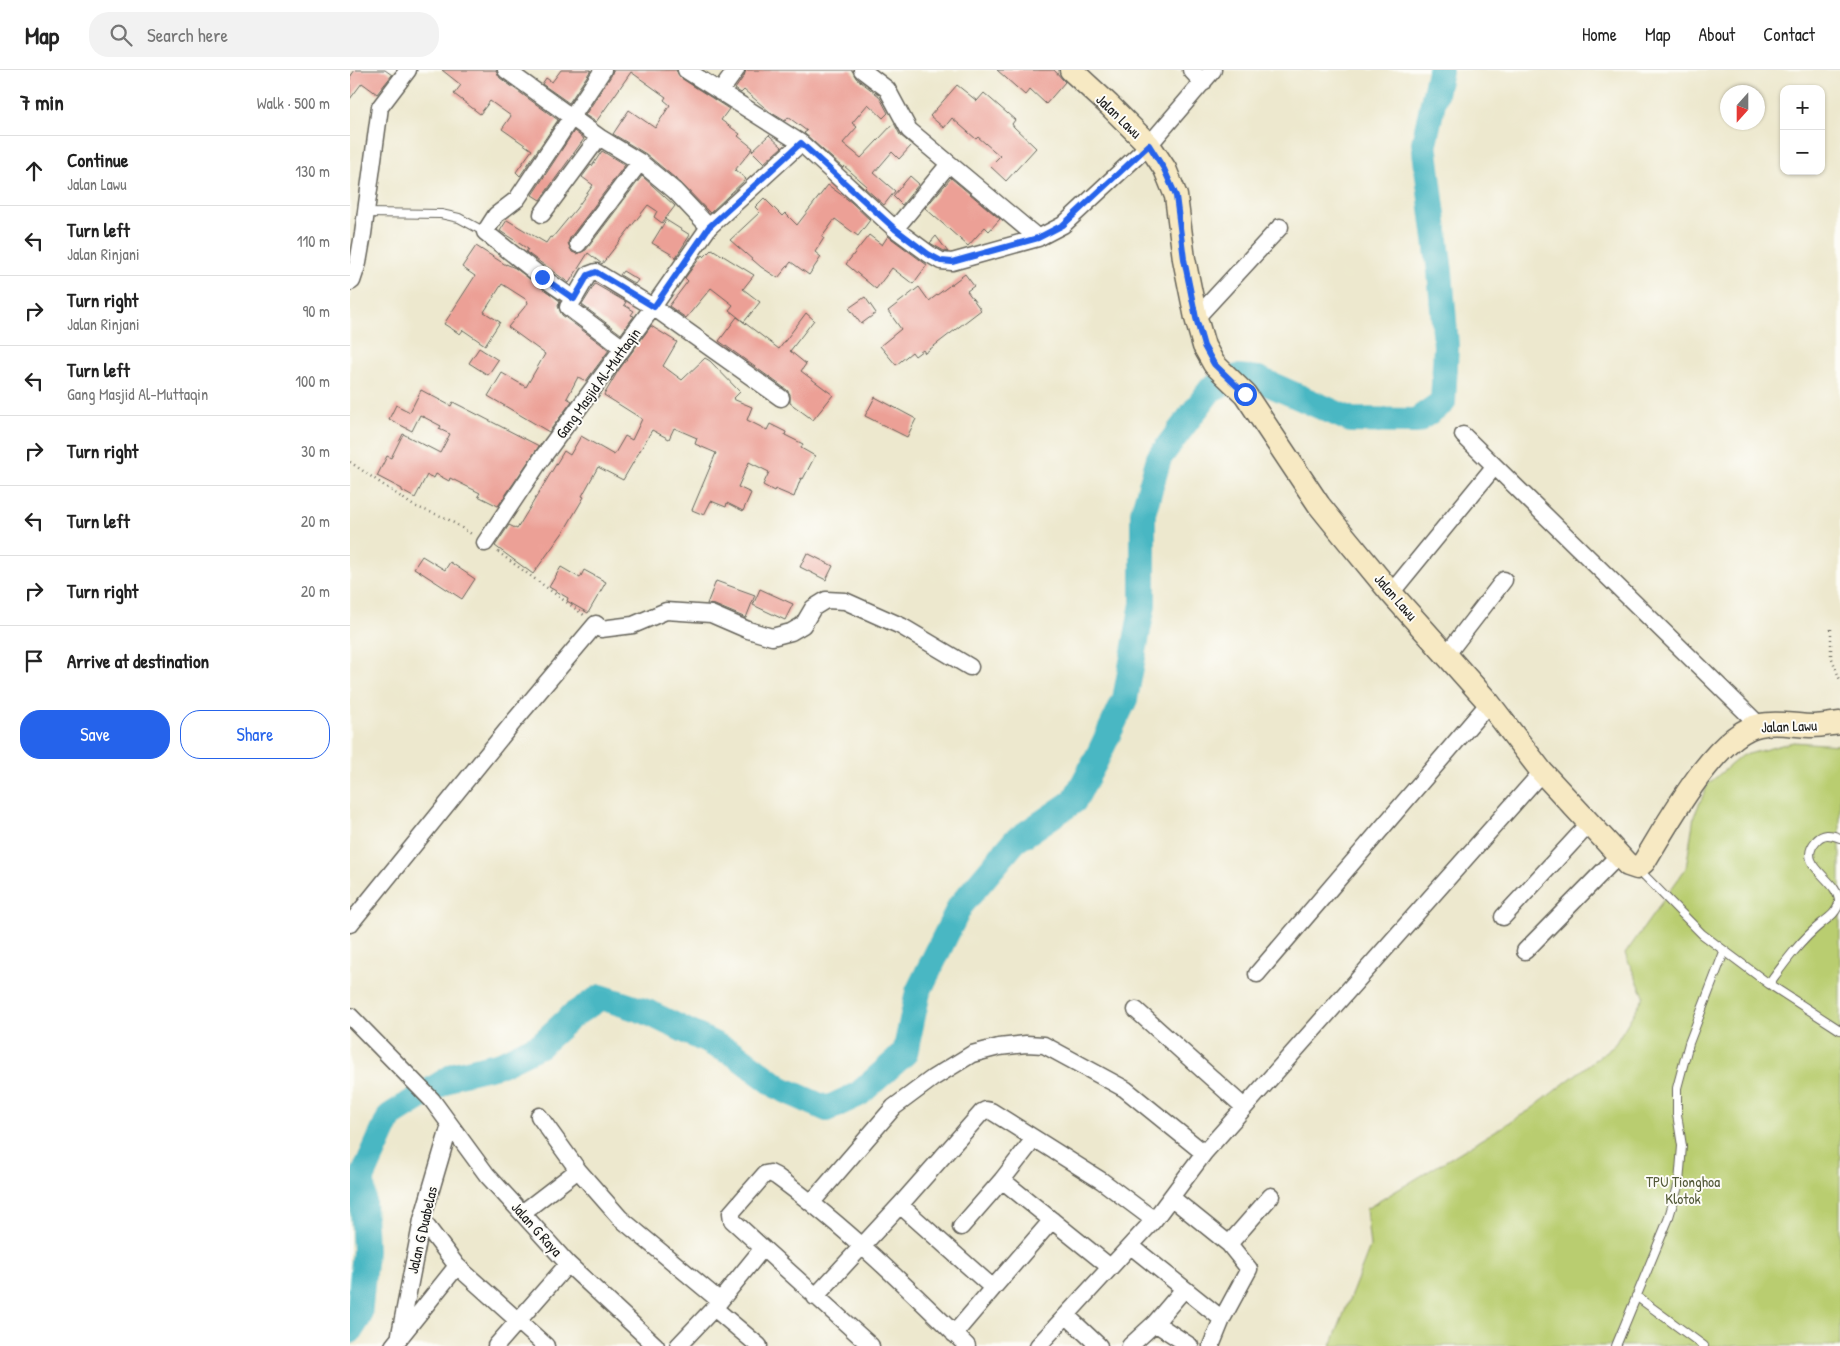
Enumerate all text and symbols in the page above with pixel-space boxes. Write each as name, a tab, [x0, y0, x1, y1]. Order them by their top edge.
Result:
search box	[89, 12, 439, 57]
text: Map	[25, 19, 59, 51]
icon: search	[107, 21, 135, 49]
text: Search here	[147, 22, 228, 48]
text: Home	[1582, 22, 1617, 47]
text: Map	[1645, 22, 1670, 47]
text: About	[1698, 22, 1735, 47]
text: Contact	[1763, 22, 1815, 47]
north arrow	[1720, 85, 1765, 130]
map controls	[1780, 85, 1825, 175]
button: +	[1780, 85, 1825, 130]
text: 7 min	[20, 88, 64, 117]
street label: Jalan Lawu	[1092, 89, 1146, 143]
text: Walk · 500 m	[257, 92, 330, 114]
button: −	[1780, 130, 1825, 175]
text: Continue	[67, 147, 128, 173]
icon: ahead	[20, 157, 48, 185]
text: 130 m	[295, 160, 330, 182]
text: Jalan Lawu	[67, 173, 127, 195]
text: Turn left	[67, 217, 130, 243]
icon: left	[20, 227, 48, 255]
text: 110 m	[297, 230, 330, 252]
text: Jalan Rinjani	[67, 243, 140, 265]
route end	[531, 266, 554, 289]
text: Turn right	[67, 287, 138, 313]
icon: right	[20, 297, 48, 325]
text: 90 m	[302, 300, 330, 322]
text: Jalan Rinjani	[67, 313, 140, 335]
street label: Gang Masjid Al-Muttaqin	[551, 323, 646, 443]
text: Turn left	[67, 357, 130, 383]
icon: left	[20, 367, 48, 395]
text: 100 m	[295, 370, 330, 392]
text: Gang Masjid Al-Muttaqin	[67, 383, 208, 405]
route start	[1234, 383, 1257, 406]
icon: right	[20, 437, 48, 465]
text: Turn right	[67, 438, 138, 464]
text: 30 m	[301, 440, 330, 462]
icon: left	[20, 507, 48, 535]
text: Turn left	[67, 508, 130, 534]
text: 20 m	[301, 510, 330, 532]
street label: Jalan Lawu	[1370, 569, 1422, 625]
icon: right	[20, 577, 48, 605]
text: Turn right	[67, 578, 138, 604]
text: 20 m	[301, 580, 330, 602]
icon: arrive	[20, 647, 48, 675]
text: Arrive at destination	[67, 648, 209, 674]
button: Save	[20, 710, 170, 759]
button: Share	[180, 710, 330, 759]
street label: Jalan Lawu	[1761, 715, 1817, 737]
park label: TPU Tionghoa Klotok	[1646, 1171, 1720, 1209]
street label: Jalan G Duabelas	[402, 1184, 442, 1276]
street label: Jalan G Raya	[507, 1197, 567, 1261]

